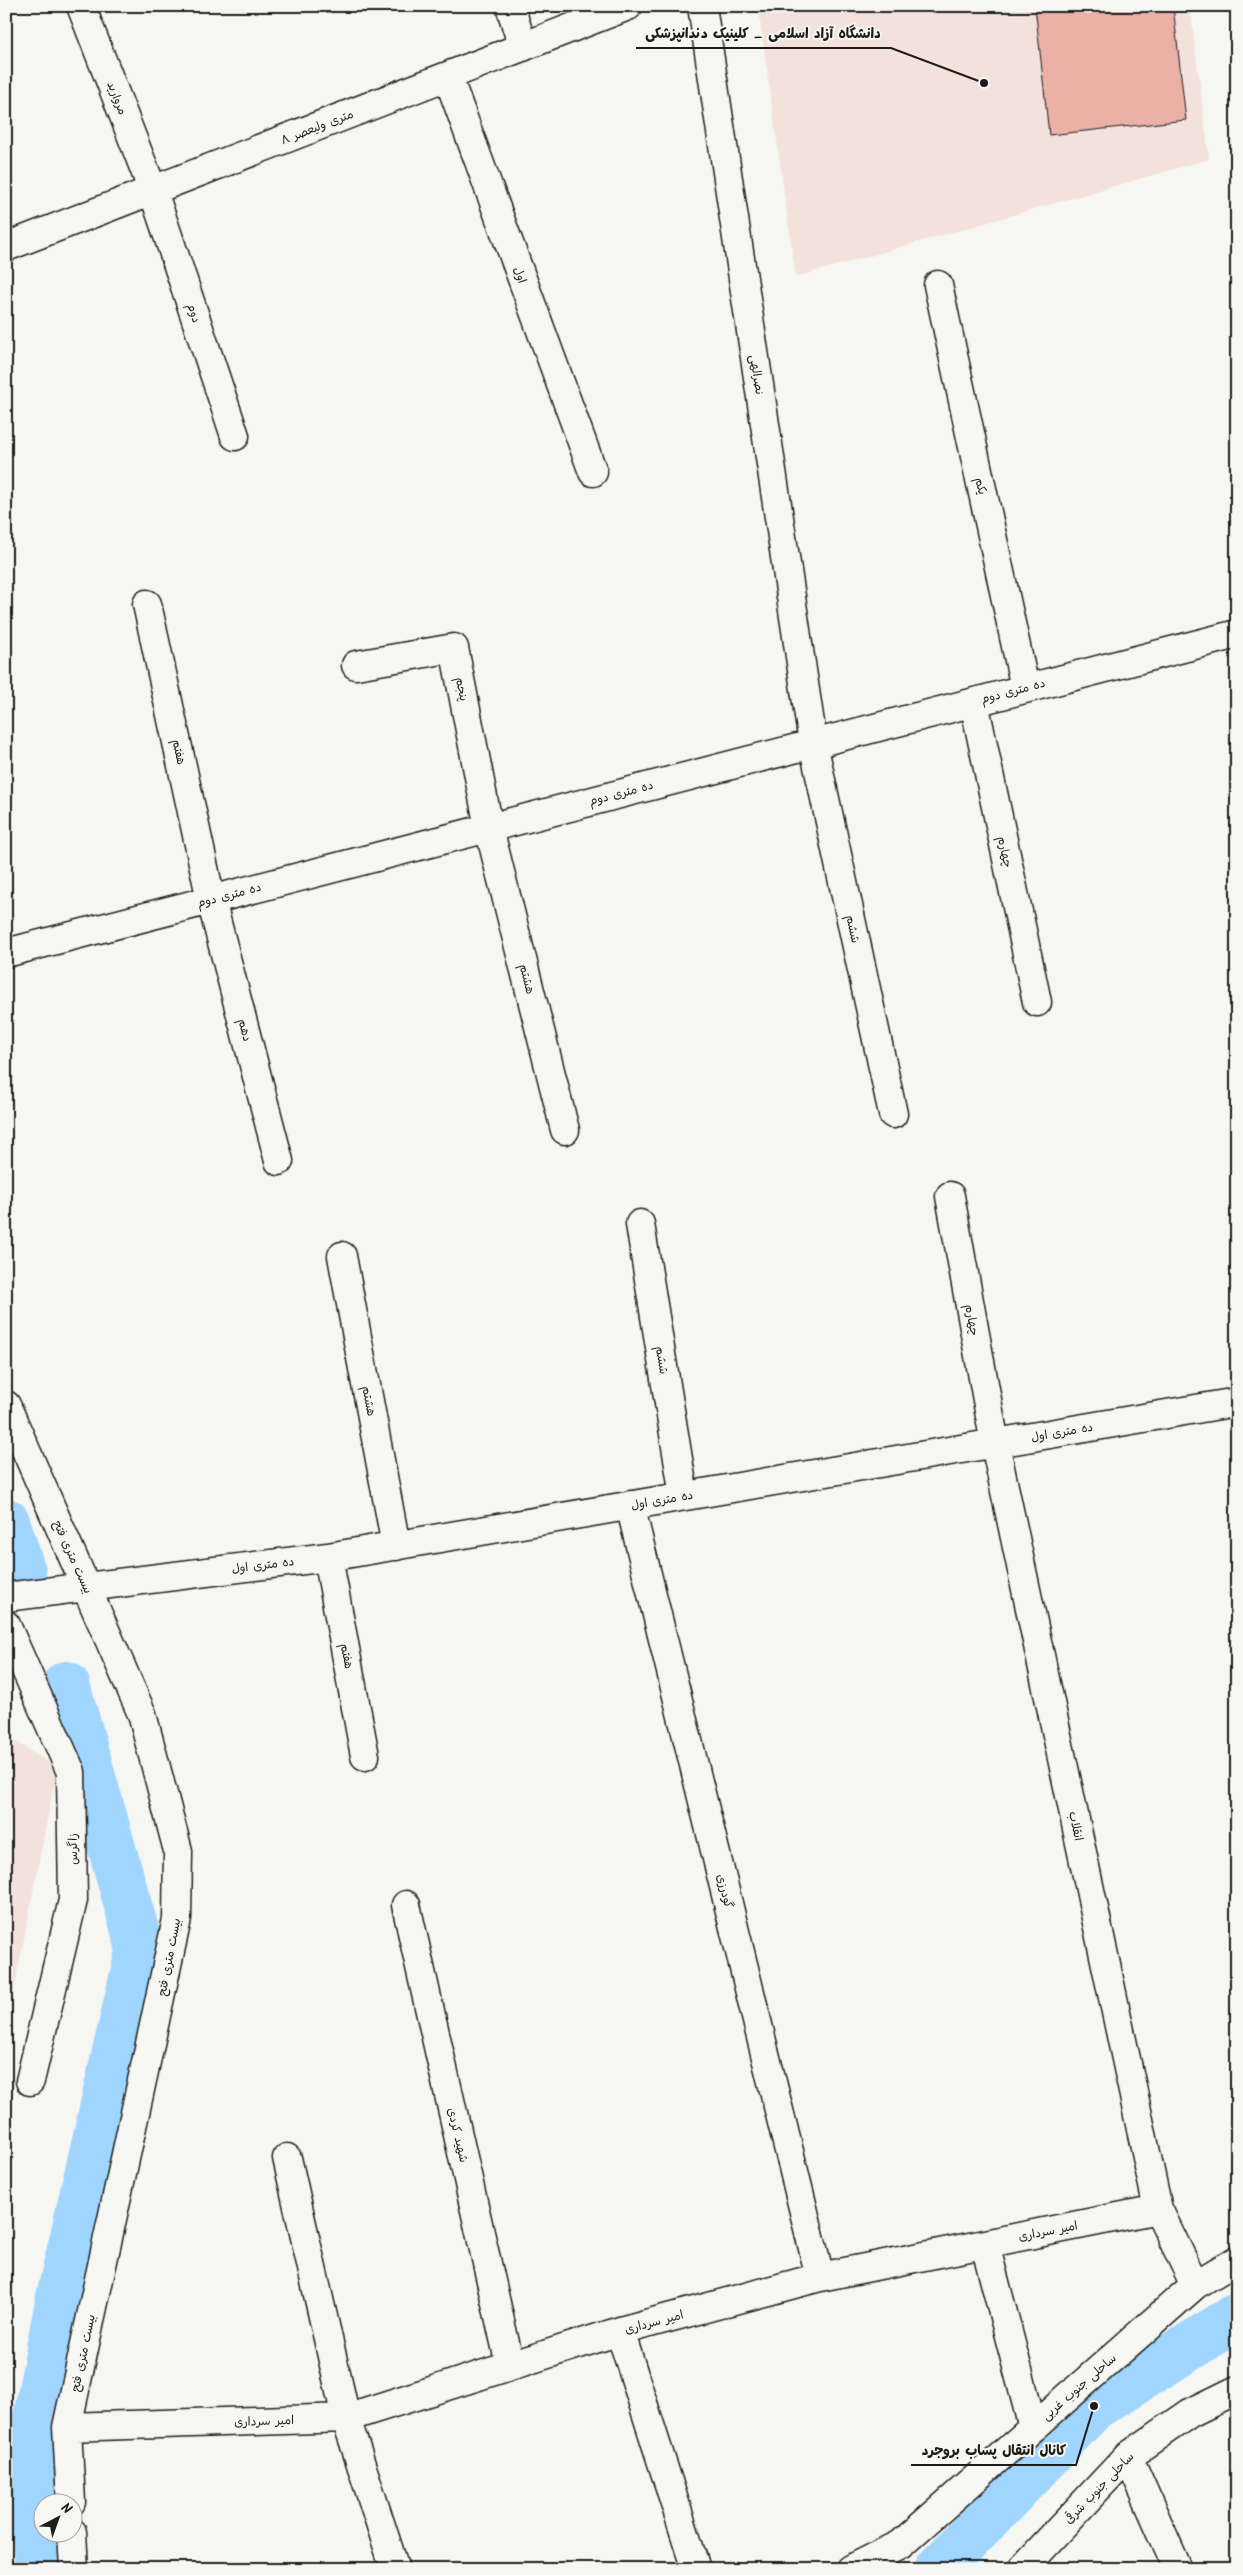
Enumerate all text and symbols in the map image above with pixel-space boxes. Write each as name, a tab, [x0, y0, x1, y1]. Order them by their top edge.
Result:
callout: دانشگاه آزاد اسلامی _ کلینیک دندانپزشکی	[636, 19, 891, 48]
text: دانشگاه آزاد اسلامی _ کلینیک دندانپزشکی	[645, 23, 881, 45]
street label: مروارید	[101, 78, 132, 118]
street label: ۸ متری ولیعصر	[278, 105, 356, 150]
street label: اول	[508, 264, 531, 286]
street label: دوم	[181, 301, 206, 325]
street label: نصرالهی	[744, 354, 769, 397]
street label: یکم	[969, 476, 992, 496]
street label: ده متری دوم	[979, 674, 1047, 709]
street label: پنجم	[450, 675, 473, 703]
street label: هفتم	[167, 738, 191, 767]
street label: ده متری دوم	[587, 776, 655, 811]
street label: چهارم	[992, 835, 1017, 870]
street label: ده متری دوم	[195, 878, 263, 913]
street label: ششم	[840, 913, 865, 945]
street label: هشتم	[514, 962, 539, 996]
street label: دهم	[232, 1017, 257, 1044]
street label: چهارم	[959, 1303, 984, 1337]
street label: ششم	[650, 1345, 673, 1376]
street label: هشتم	[356, 1384, 381, 1418]
street label: ده متری اول	[1030, 1418, 1095, 1447]
street label: ده متری اول	[630, 1486, 695, 1515]
street label: بیست متری فتح	[48, 1517, 97, 1597]
street label: ده متری اول	[231, 1552, 295, 1579]
street label: هفتم	[335, 1642, 358, 1671]
street label: انقلاب	[1063, 1810, 1088, 1843]
street label: زاگرس	[64, 1833, 83, 1865]
street label: گودرزی	[711, 1872, 738, 1910]
street label: بیست متری فتح	[153, 1917, 186, 1998]
street label: شهید کردی	[442, 2106, 473, 2164]
street label: امیر سرداری	[1017, 2216, 1079, 2247]
street label: امیر سرداری	[623, 2306, 686, 2339]
street label: بیست متری فتح	[66, 2313, 101, 2394]
street label: ساحلی جنوب غربی	[1038, 2349, 1121, 2425]
street label: امیر سرداری	[234, 2411, 294, 2432]
callout: کانال انتقال پساب بروجرد	[911, 2436, 1076, 2465]
text: کانال انتقال پساب بروجرد	[922, 2440, 1067, 2462]
street label: ساحلی جنوب شرقی	[1060, 2448, 1139, 2529]
north arrow	[32, 2492, 82, 2542]
text: N	[55, 2498, 77, 2520]

